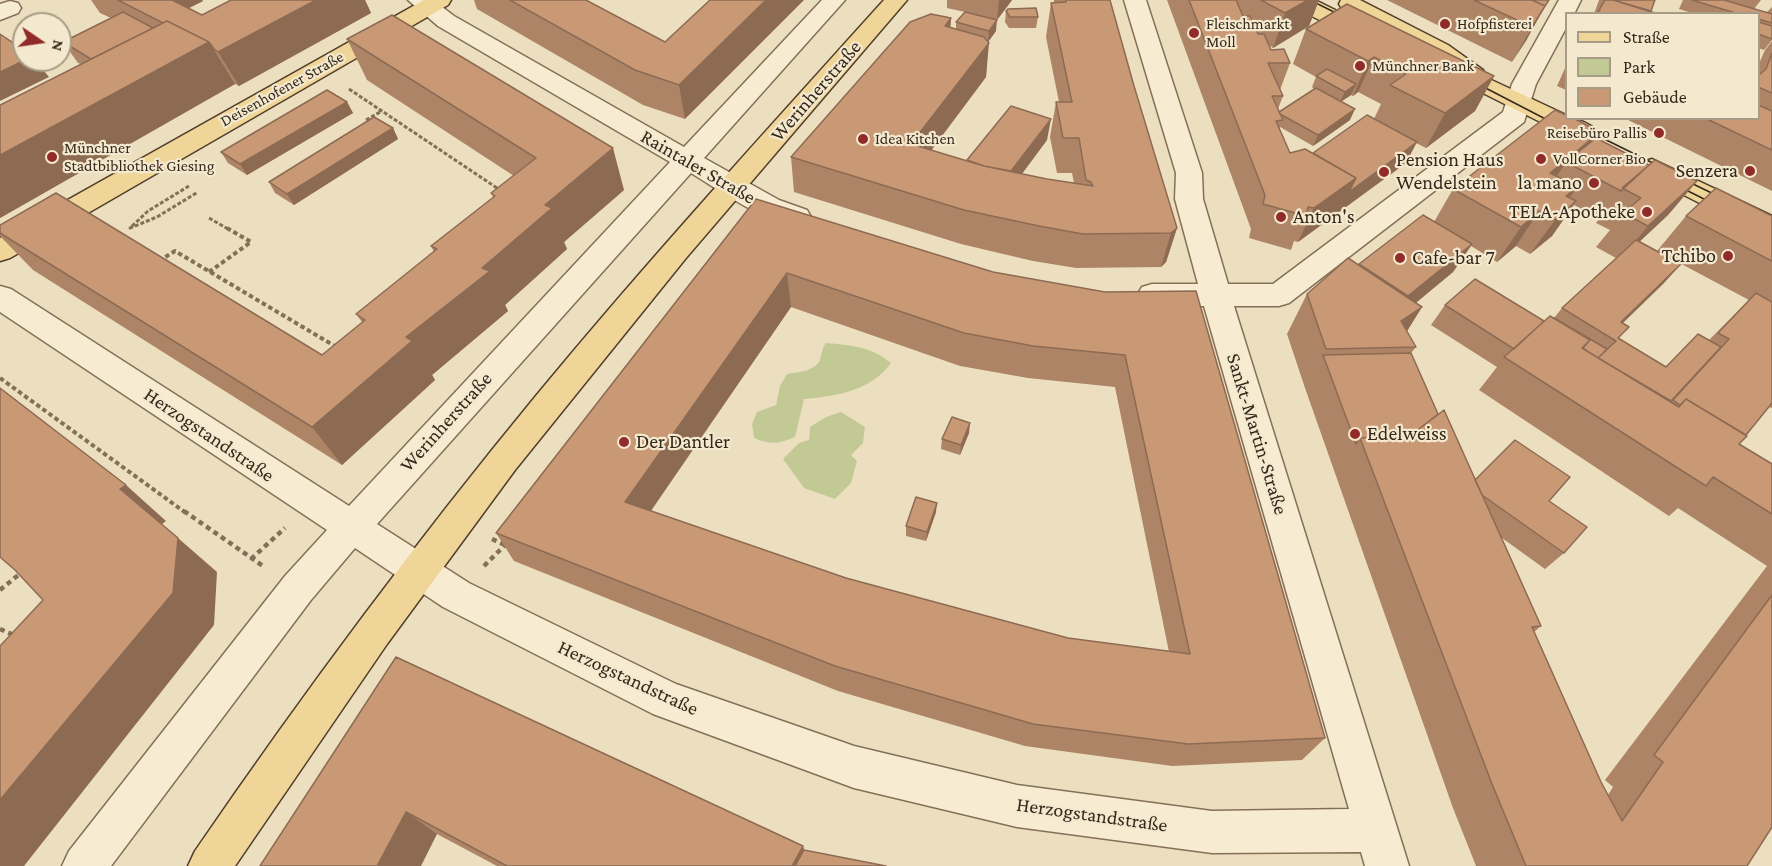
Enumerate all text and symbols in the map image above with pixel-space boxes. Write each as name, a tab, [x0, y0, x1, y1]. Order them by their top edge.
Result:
north arrow	[12, 12, 72, 72]
legend	[1565, 12, 1760, 120]
place label: Fleischmarkt Moll	[1206, 14, 1290, 52]
place label: Hofpfisterei	[1457, 14, 1532, 34]
marker: Hofpfisterei	[1438, 17, 1452, 31]
marker: Fleischmarkt Moll	[1187, 26, 1201, 40]
text: Straße	[1623, 27, 1670, 47]
street label: Werinherstraße	[766, 35, 866, 147]
text: N	[49, 38, 68, 53]
street label: Deisenhofener Straße	[217, 47, 347, 131]
place label: Münchner Bank	[1372, 56, 1474, 76]
text: Park	[1623, 57, 1655, 77]
marker: Münchner Bank	[1353, 59, 1367, 73]
text: Gebäude	[1623, 87, 1687, 107]
place label: Reisebüro Pallis	[1547, 123, 1647, 143]
street label: Raintaler Straße	[636, 124, 760, 210]
marker: Reisebüro Pallis	[1652, 126, 1666, 140]
place label: Idea Kitchen	[875, 129, 955, 149]
marker: Idea Kitchen	[856, 132, 870, 146]
place label: Münchner Stadtbibliothek Giesing	[64, 138, 214, 176]
place label: Pension Haus Wendelstein	[1396, 148, 1504, 195]
place label: VollCorner Bio	[1553, 149, 1646, 169]
marker: Münchner Stadtbibliothek Giesing	[45, 150, 59, 164]
marker: VollCorner Bio	[1534, 152, 1548, 166]
place label: Senzera	[1676, 159, 1738, 183]
marker: Senzera	[1743, 164, 1757, 178]
marker: Pension Haus Wendelstein	[1377, 165, 1391, 179]
place label: la mano	[1518, 171, 1582, 195]
marker: la mano	[1587, 176, 1601, 190]
place label: TELA-Apotheke	[1509, 200, 1635, 224]
place label: Anton's	[1293, 205, 1355, 229]
marker: TELA-Apotheke	[1640, 205, 1654, 219]
marker: Anton's	[1274, 210, 1288, 224]
place label: Tchibo	[1662, 244, 1716, 268]
place label: Cafe-bar 7	[1412, 246, 1495, 270]
marker: Tchibo	[1721, 249, 1735, 263]
marker: Cafe-bar 7	[1393, 251, 1407, 265]
street label: Sankt-Martin-Straße	[1221, 350, 1293, 518]
street label: Werinherstraße	[395, 367, 497, 477]
street label: Herzogstandstraße	[139, 383, 279, 487]
place label: Edelweiss	[1367, 422, 1447, 446]
marker: Edelweiss	[1348, 427, 1362, 441]
place label: Der Dantler	[636, 430, 730, 454]
marker: Der Dantler	[617, 435, 631, 449]
street label: Herzogstandstraße	[554, 635, 702, 721]
street label: Herzogstandstraße	[1015, 793, 1169, 837]

